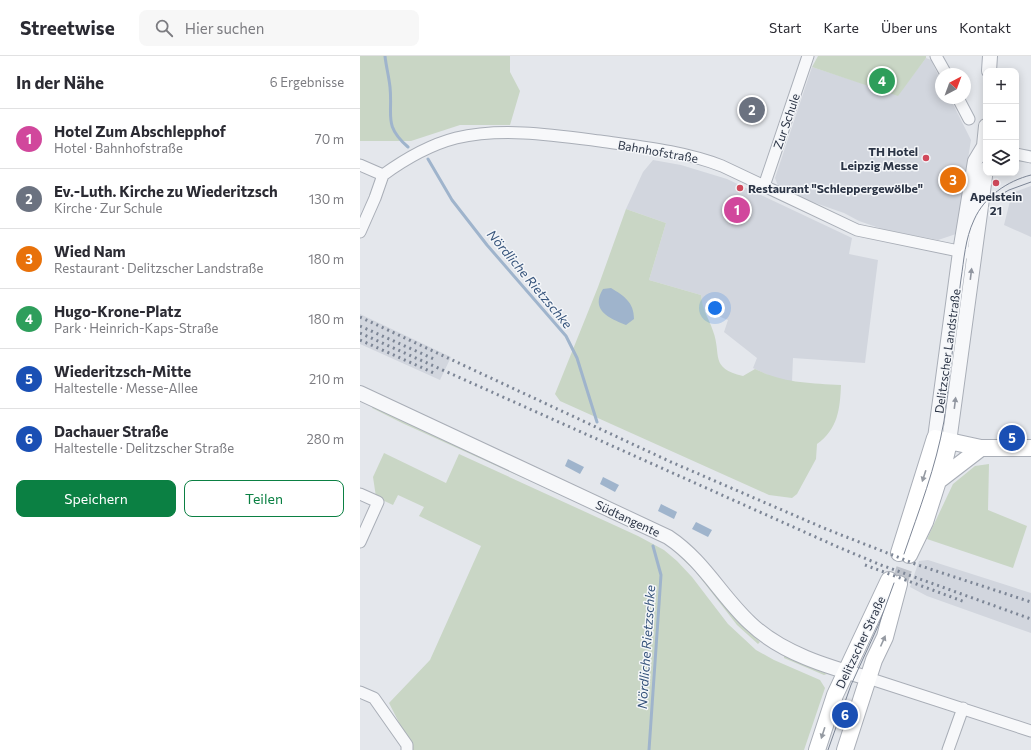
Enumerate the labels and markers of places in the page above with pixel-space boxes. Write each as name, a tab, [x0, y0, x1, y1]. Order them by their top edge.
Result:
pin: 4	[869, 66, 895, 96]
pin: 2	[739, 95, 765, 125]
place label: TH Hotel Leipzig Messe	[841, 144, 918, 172]
marker: TH Hotel Leipzig Messe	[921, 153, 931, 163]
pin: 3	[940, 165, 966, 195]
marker: Apelstein 21	[991, 178, 1001, 188]
place label: Restaurant "Schleppergewölbe"	[748, 181, 923, 195]
marker: Restaurant "Schleppergewölbe"	[735, 183, 745, 193]
place label: Apelstein 21	[970, 189, 1022, 217]
pin: 1	[724, 195, 750, 225]
pin: 5	[999, 423, 1025, 453]
pin: 6	[832, 700, 858, 730]

